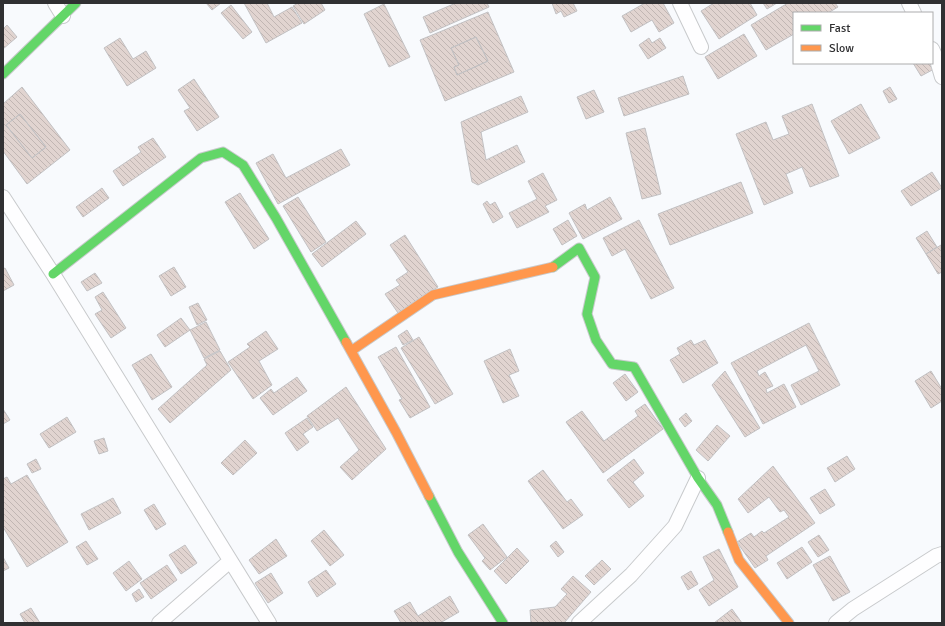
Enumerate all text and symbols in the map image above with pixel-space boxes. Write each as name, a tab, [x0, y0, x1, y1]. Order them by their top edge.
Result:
legend	[793, 12, 933, 64]
text: Fast	[829, 21, 850, 36]
text: Slow	[829, 41, 854, 56]

